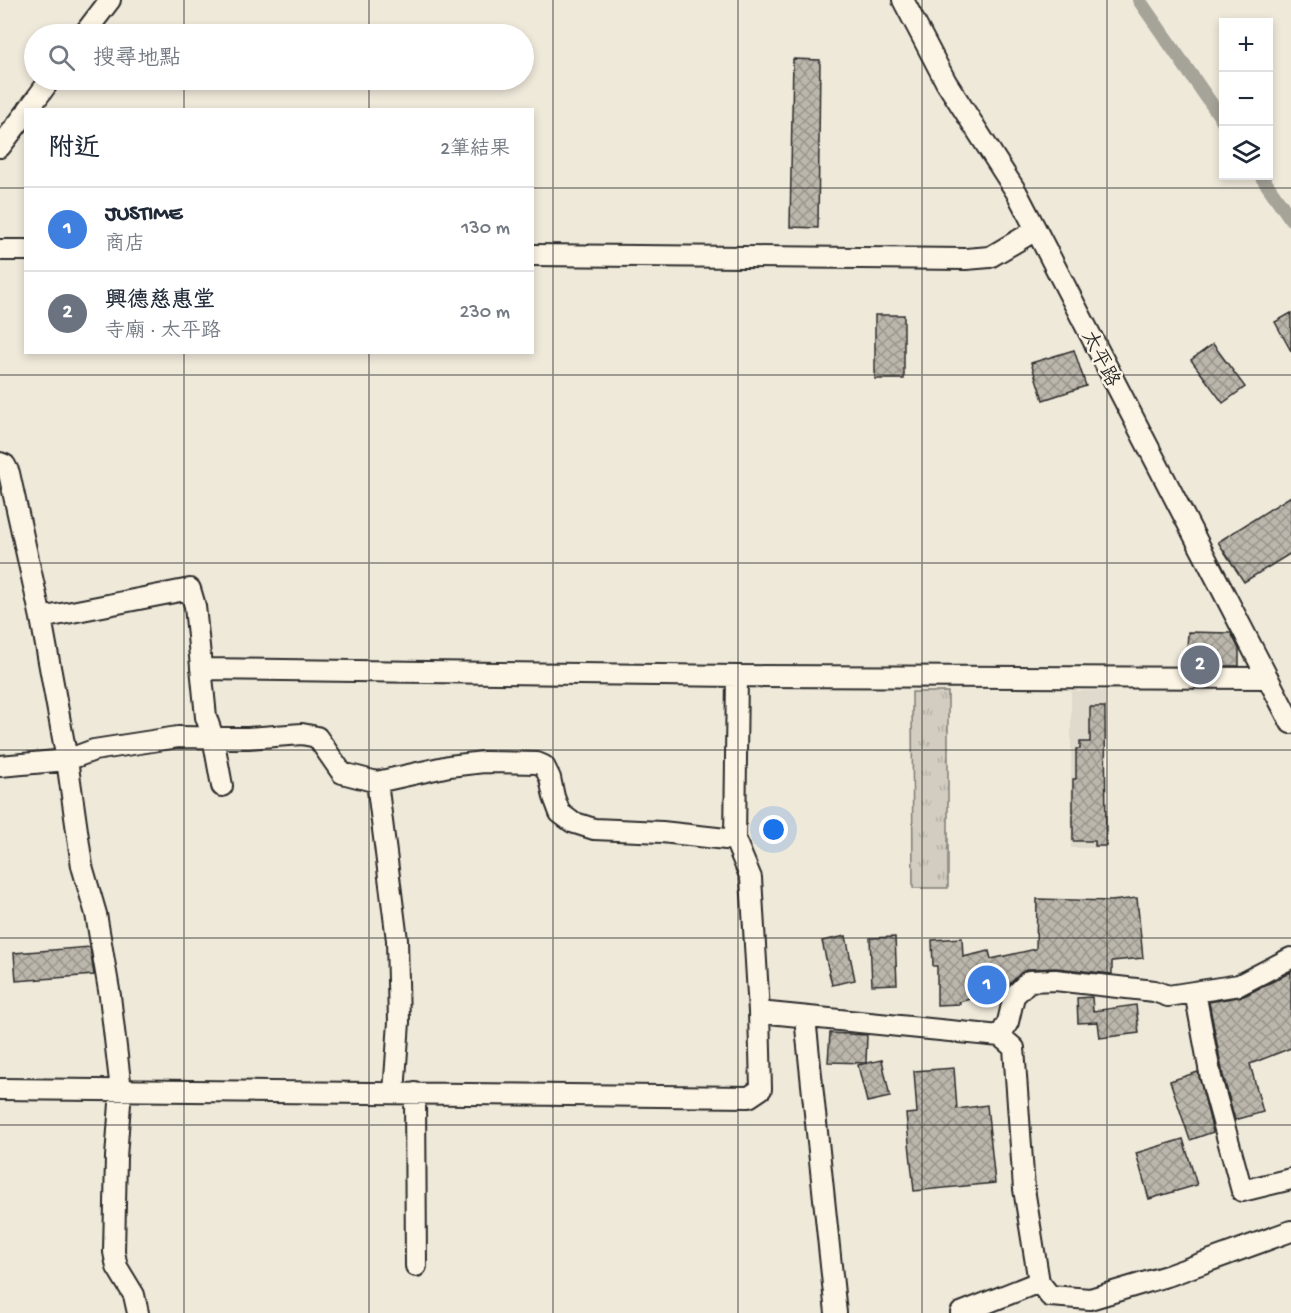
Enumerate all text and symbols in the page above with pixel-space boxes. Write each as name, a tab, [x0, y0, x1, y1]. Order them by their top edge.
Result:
map controls	[1219, 18, 1273, 180]
button: +	[1219, 18, 1273, 72]
search box	[24, 24, 534, 90]
icon: search	[45, 41, 78, 74]
text: 搜尋地點	[93, 47, 181, 73]
button: −	[1219, 72, 1273, 126]
button: layers	[1219, 126, 1273, 180]
text: 附近	[48, 135, 100, 166]
text: 2筆結果	[440, 139, 510, 162]
text: JUSTIME	[105, 202, 182, 228]
text: 1	[63, 218, 72, 241]
text: 130 m	[461, 218, 510, 241]
text: 商店	[105, 234, 145, 257]
text: 興德慈惠堂	[105, 289, 215, 315]
text: 2	[63, 302, 72, 325]
text: 230 m	[460, 302, 510, 325]
text: 寺廟 · 太平路	[105, 321, 221, 344]
street label: 太平路	[1075, 327, 1125, 392]
pin: 2	[1180, 642, 1220, 688]
your location	[759, 815, 788, 844]
pin: 1	[968, 962, 1006, 1008]

